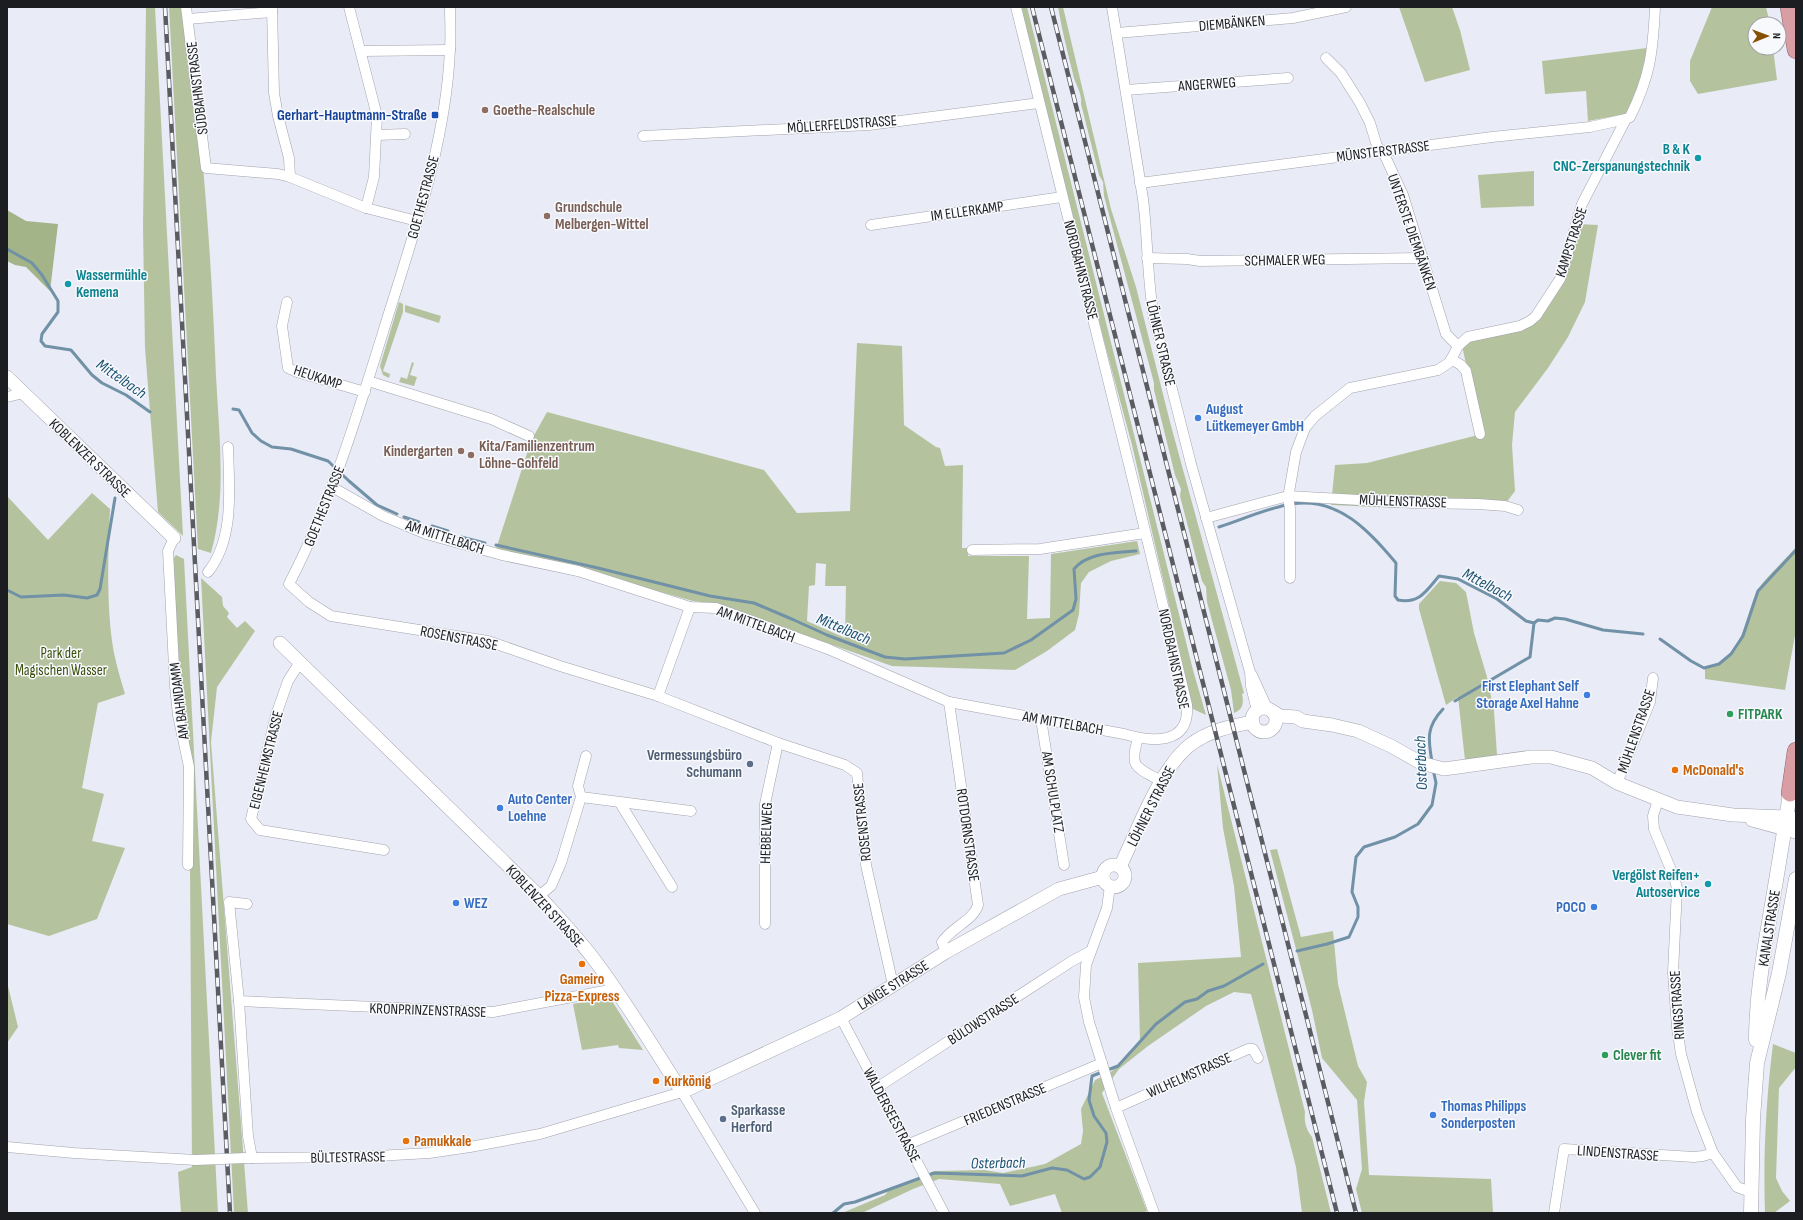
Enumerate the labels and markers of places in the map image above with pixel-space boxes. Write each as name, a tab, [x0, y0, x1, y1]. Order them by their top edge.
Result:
place label: Goethe-Realschule	[493, 101, 595, 120]
marker: Goethe-Realschule	[480, 105, 490, 115]
place label: Gerhart-Hauptmann-Straße	[277, 106, 427, 125]
marker: Gerhart-Hauptmann-Straße	[430, 110, 440, 120]
place label: B & K CNC-Zerspanungstechnik	[1553, 140, 1691, 176]
marker: B & K CNC-Zerspanungstechnik	[1693, 153, 1703, 163]
place label: Grundschule Melbergen-Wittel	[555, 198, 649, 234]
marker: Grundschule Melbergen-Wittel	[542, 211, 552, 221]
place label: Wassermühle Kemena	[76, 266, 147, 302]
marker: Wassermühle Kemena	[63, 279, 73, 289]
place label: August Lütkemeyer GmbH	[1205, 400, 1304, 436]
marker: August Lütkemeyer GmbH	[1193, 413, 1203, 423]
place label: Kita/Familienzentrum Löhne-Gohfeld	[479, 437, 595, 473]
place label: Kindergarten	[384, 442, 453, 461]
marker: Kindergarten	[456, 446, 466, 456]
marker: Kita/Familienzentrum Löhne-Gohfeld	[466, 450, 476, 460]
place label: First Elephant Self Storage Axel Hahne	[1476, 677, 1579, 713]
marker: First Elephant Self Storage Axel Hahne	[1582, 690, 1592, 700]
place label: FITPARK	[1738, 705, 1783, 724]
marker: FITPARK	[1725, 709, 1735, 719]
place label: Vermessungsbüro Schumann	[647, 746, 742, 782]
marker: Vermessungsbüro Schumann	[745, 759, 755, 769]
place label: McDonald's	[1683, 761, 1744, 780]
marker: McDonald's	[1670, 765, 1680, 775]
place label: Auto Center Loehne	[507, 790, 572, 826]
marker: Auto Center Loehne	[495, 803, 505, 813]
place label: Vergölst Reifen+ Autoservice	[1612, 866, 1700, 902]
marker: Vergölst Reifen+ Autoservice	[1703, 879, 1713, 889]
place label: WEZ	[464, 894, 488, 913]
marker: WEZ	[451, 898, 461, 908]
place label: POCO	[1556, 898, 1586, 917]
marker: POCO	[1589, 902, 1599, 912]
marker: Gameiro Pizza-Express	[577, 959, 587, 969]
place label: Gameiro Pizza-Express	[545, 970, 620, 1006]
place label: Clever fit	[1613, 1046, 1662, 1065]
marker: Clever fit	[1600, 1050, 1610, 1060]
place label: Kurkönig	[664, 1072, 712, 1091]
marker: Kurkönig	[651, 1076, 661, 1086]
place label: Thomas Philipps Sonderposten	[1441, 1097, 1527, 1133]
place label: Sparkasse Herford	[731, 1101, 785, 1137]
marker: Thomas Philipps Sonderposten	[1428, 1110, 1438, 1120]
marker: Sparkasse Herford	[718, 1114, 728, 1124]
place label: Pamukkale	[414, 1132, 471, 1151]
marker: Pamukkale	[401, 1136, 411, 1146]

